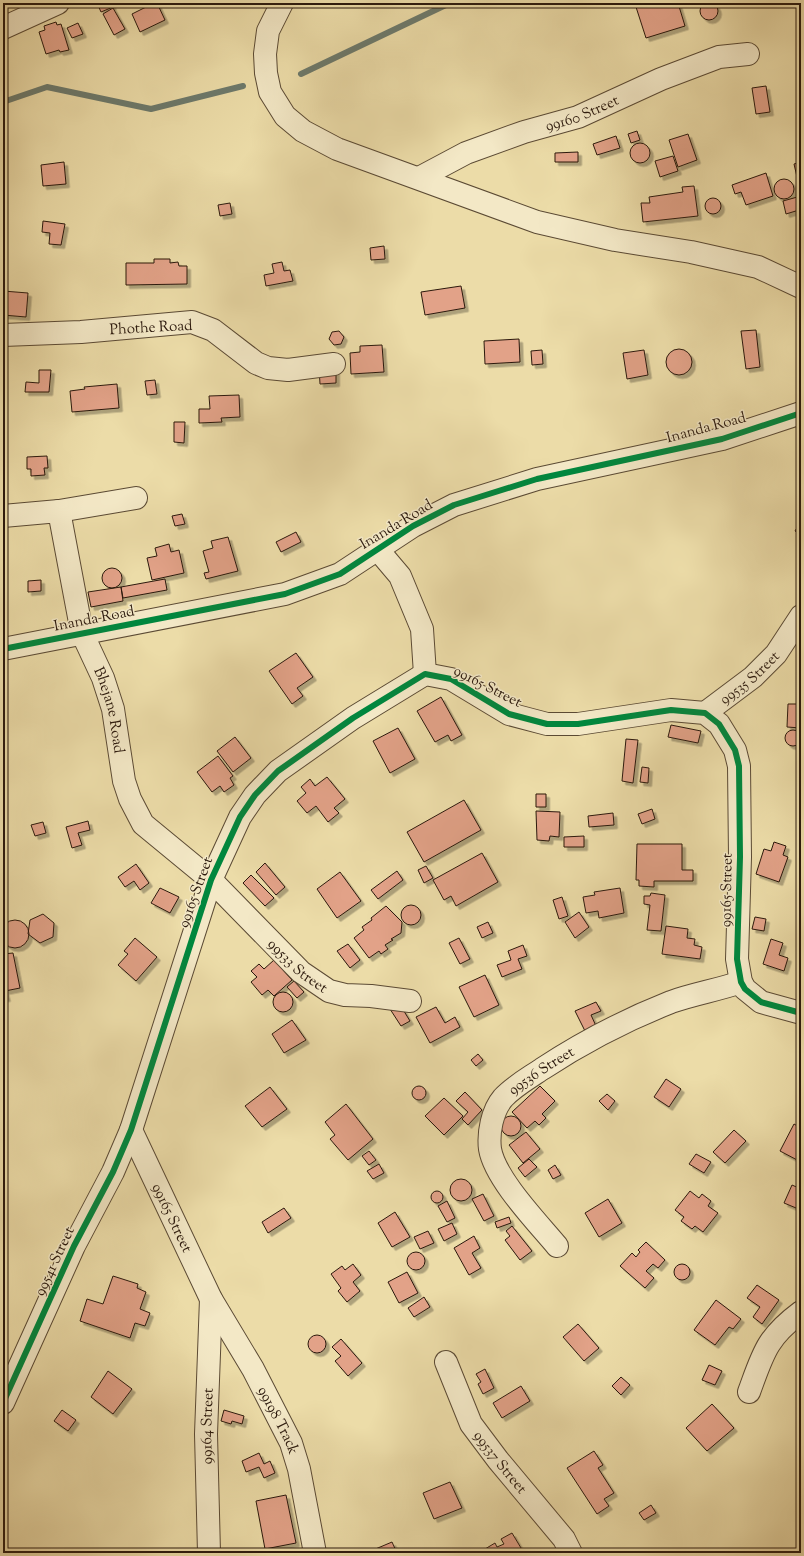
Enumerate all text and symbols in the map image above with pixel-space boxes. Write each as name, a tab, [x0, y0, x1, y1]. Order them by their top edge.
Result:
street label: 99160 Street	[543, 91, 623, 138]
street label: Phothe Road	[109, 316, 194, 341]
street label: Inanda Road	[664, 408, 749, 449]
street label: Inanda Road	[356, 495, 438, 555]
street label: Inanda Road	[52, 601, 137, 638]
street label: 99535 Street	[716, 647, 785, 710]
street label: 99165 Street	[449, 661, 525, 714]
street label: Bhejane Road	[87, 664, 129, 756]
street label: 99165 Street	[716, 853, 739, 927]
street label: 99165 Street	[174, 854, 219, 931]
street label: 99533 Street	[262, 935, 331, 999]
street label: 99536 Street	[504, 1042, 579, 1101]
street label: 99165 Street	[146, 1180, 197, 1256]
street label: 99541 Street	[30, 1223, 81, 1300]
street label: 99198 Track	[252, 1383, 303, 1457]
street label: 99164 Street	[197, 1388, 220, 1464]
street label: 99537 Street	[468, 1427, 531, 1499]

